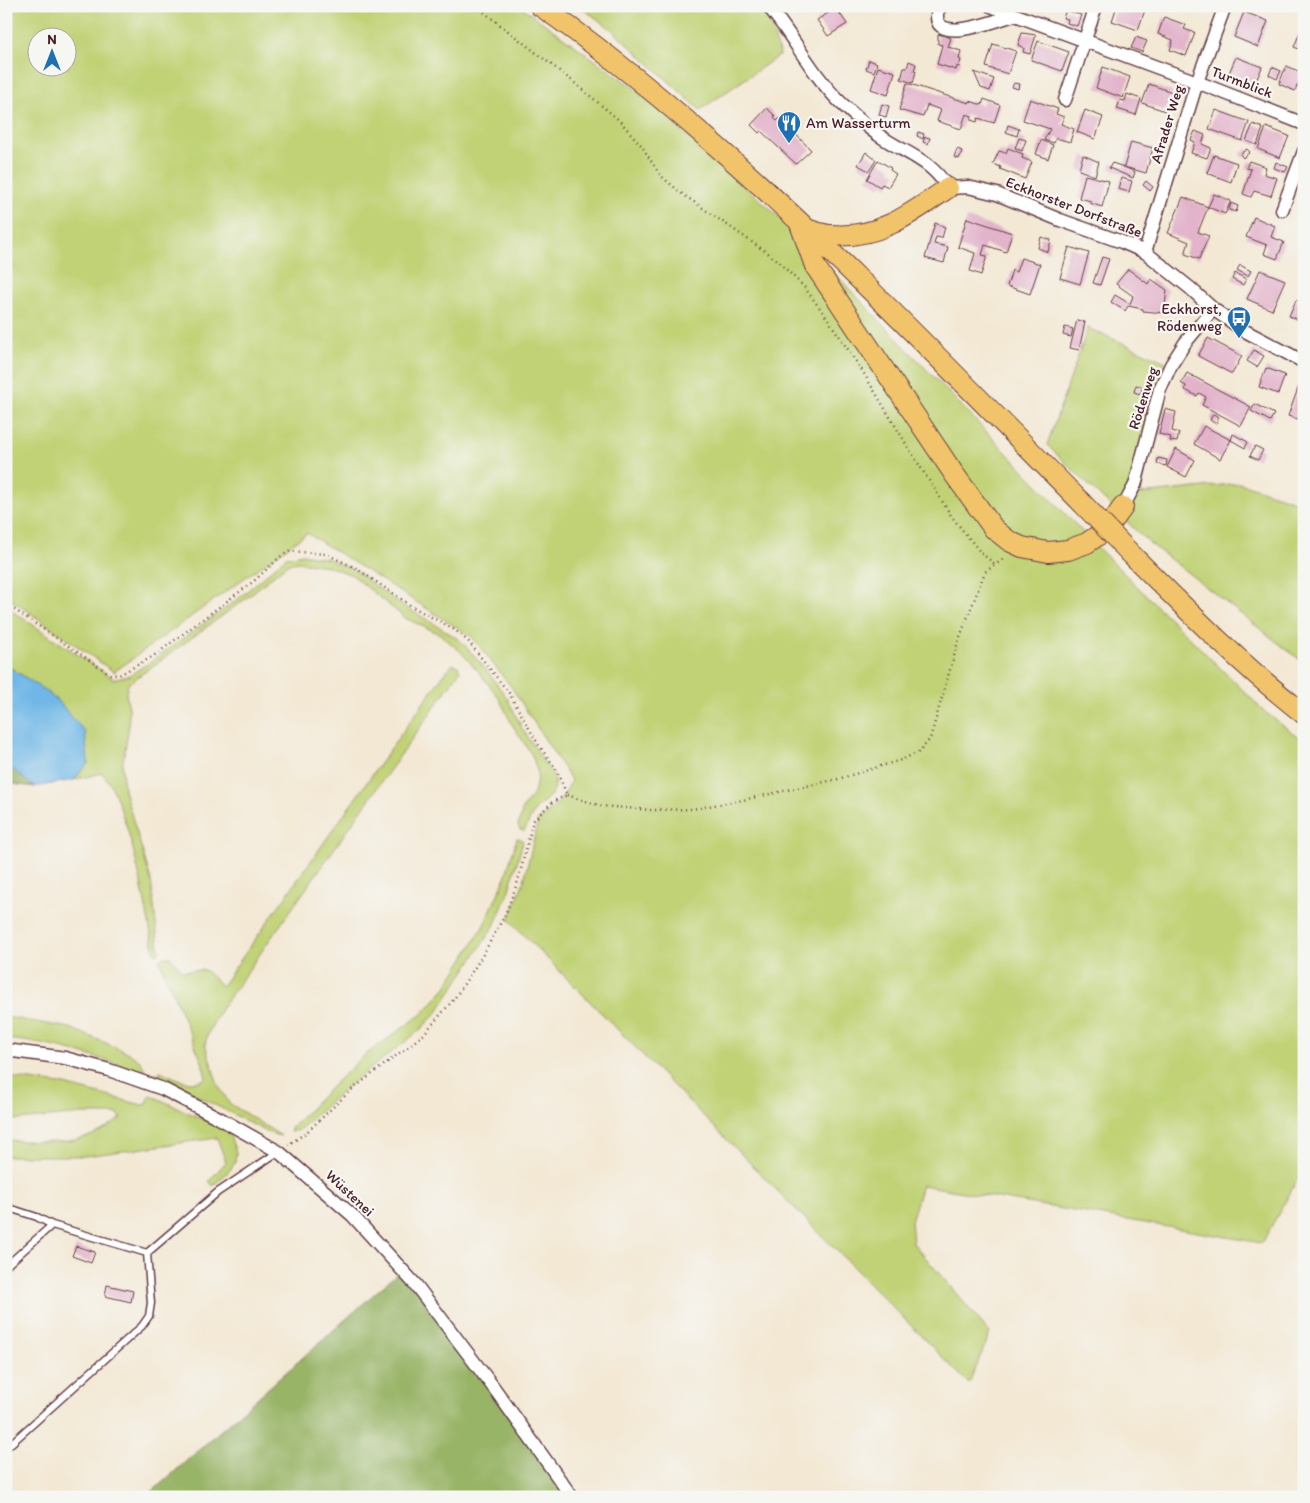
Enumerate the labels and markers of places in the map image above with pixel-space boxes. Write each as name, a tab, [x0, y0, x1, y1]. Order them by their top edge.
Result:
restaurant icon: Am Wasserturm	[776, 110, 802, 144]
place label: Am Wasserturm	[806, 114, 911, 132]
place label: Eckhorst, Rödenweg	[1157, 300, 1222, 335]
bus stop icon: Eckhorst, Rödenweg	[1226, 305, 1252, 339]

